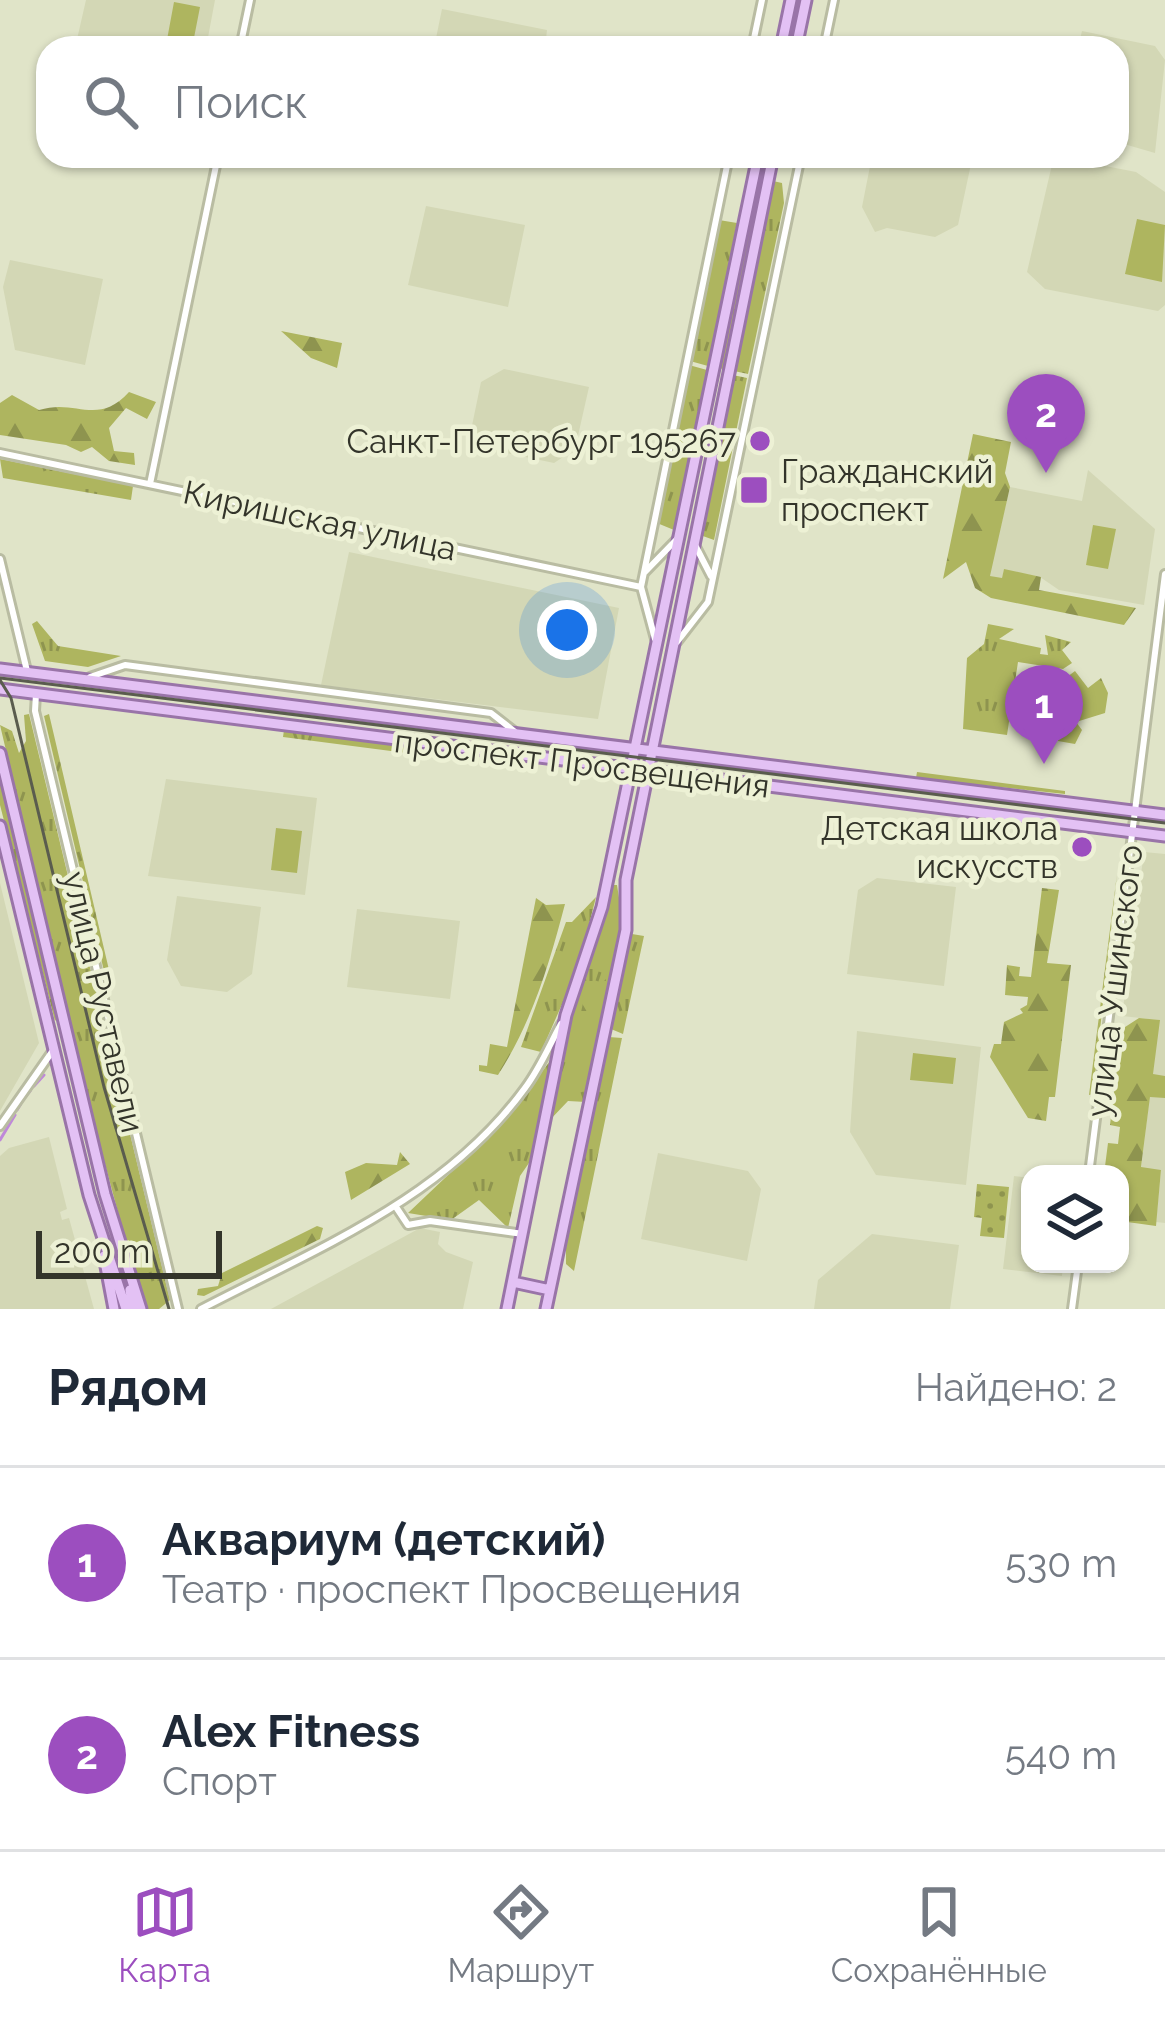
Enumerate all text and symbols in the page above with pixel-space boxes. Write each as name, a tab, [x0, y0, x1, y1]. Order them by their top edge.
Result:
search box	[36, 36, 1129, 168]
icon: search	[78, 69, 144, 135]
text: Поиск	[174, 76, 308, 129]
pin: 2	[1007, 374, 1085, 473]
place label: Санкт-Петербург 195267	[347, 422, 736, 461]
marker: Санкт-Петербург 195267	[747, 428, 773, 454]
place label: Гражданский проспект	[781, 452, 993, 529]
street label: Киришская улица	[180, 473, 460, 568]
marker: Гражданский проспект	[738, 474, 770, 506]
your location	[537, 600, 597, 660]
pin: 1	[1005, 665, 1083, 764]
street label: проспект Просвещения	[392, 721, 772, 806]
place label: Детская школа искусств	[820, 809, 1058, 886]
marker: Детская школа искусств	[1069, 834, 1095, 860]
street label: улица Ушинского	[1078, 843, 1151, 1120]
street label: улица Руставели	[55, 868, 153, 1136]
map controls	[1021, 1165, 1129, 1273]
button: layers	[1021, 1165, 1129, 1273]
scale bar	[36, 1225, 222, 1278]
text: 200 m	[54, 1232, 150, 1271]
text: Рядом	[48, 1357, 208, 1417]
text: Найдено: 2	[915, 1364, 1117, 1410]
text: Аквариум (детский)	[162, 1513, 605, 1566]
text: 1	[77, 1540, 97, 1586]
text: 530 m	[1005, 1540, 1117, 1586]
text: Театр · проспект Просвещения	[162, 1566, 741, 1612]
text: Alex Fitness	[162, 1705, 420, 1758]
text: 2	[76, 1732, 98, 1778]
text: 540 m	[1005, 1732, 1117, 1778]
text: Спорт	[162, 1758, 277, 1804]
tab: Карта	[118, 1879, 211, 1990]
tab: Маршрут	[447, 1879, 594, 1990]
tab: Сохранённые	[831, 1879, 1047, 1990]

